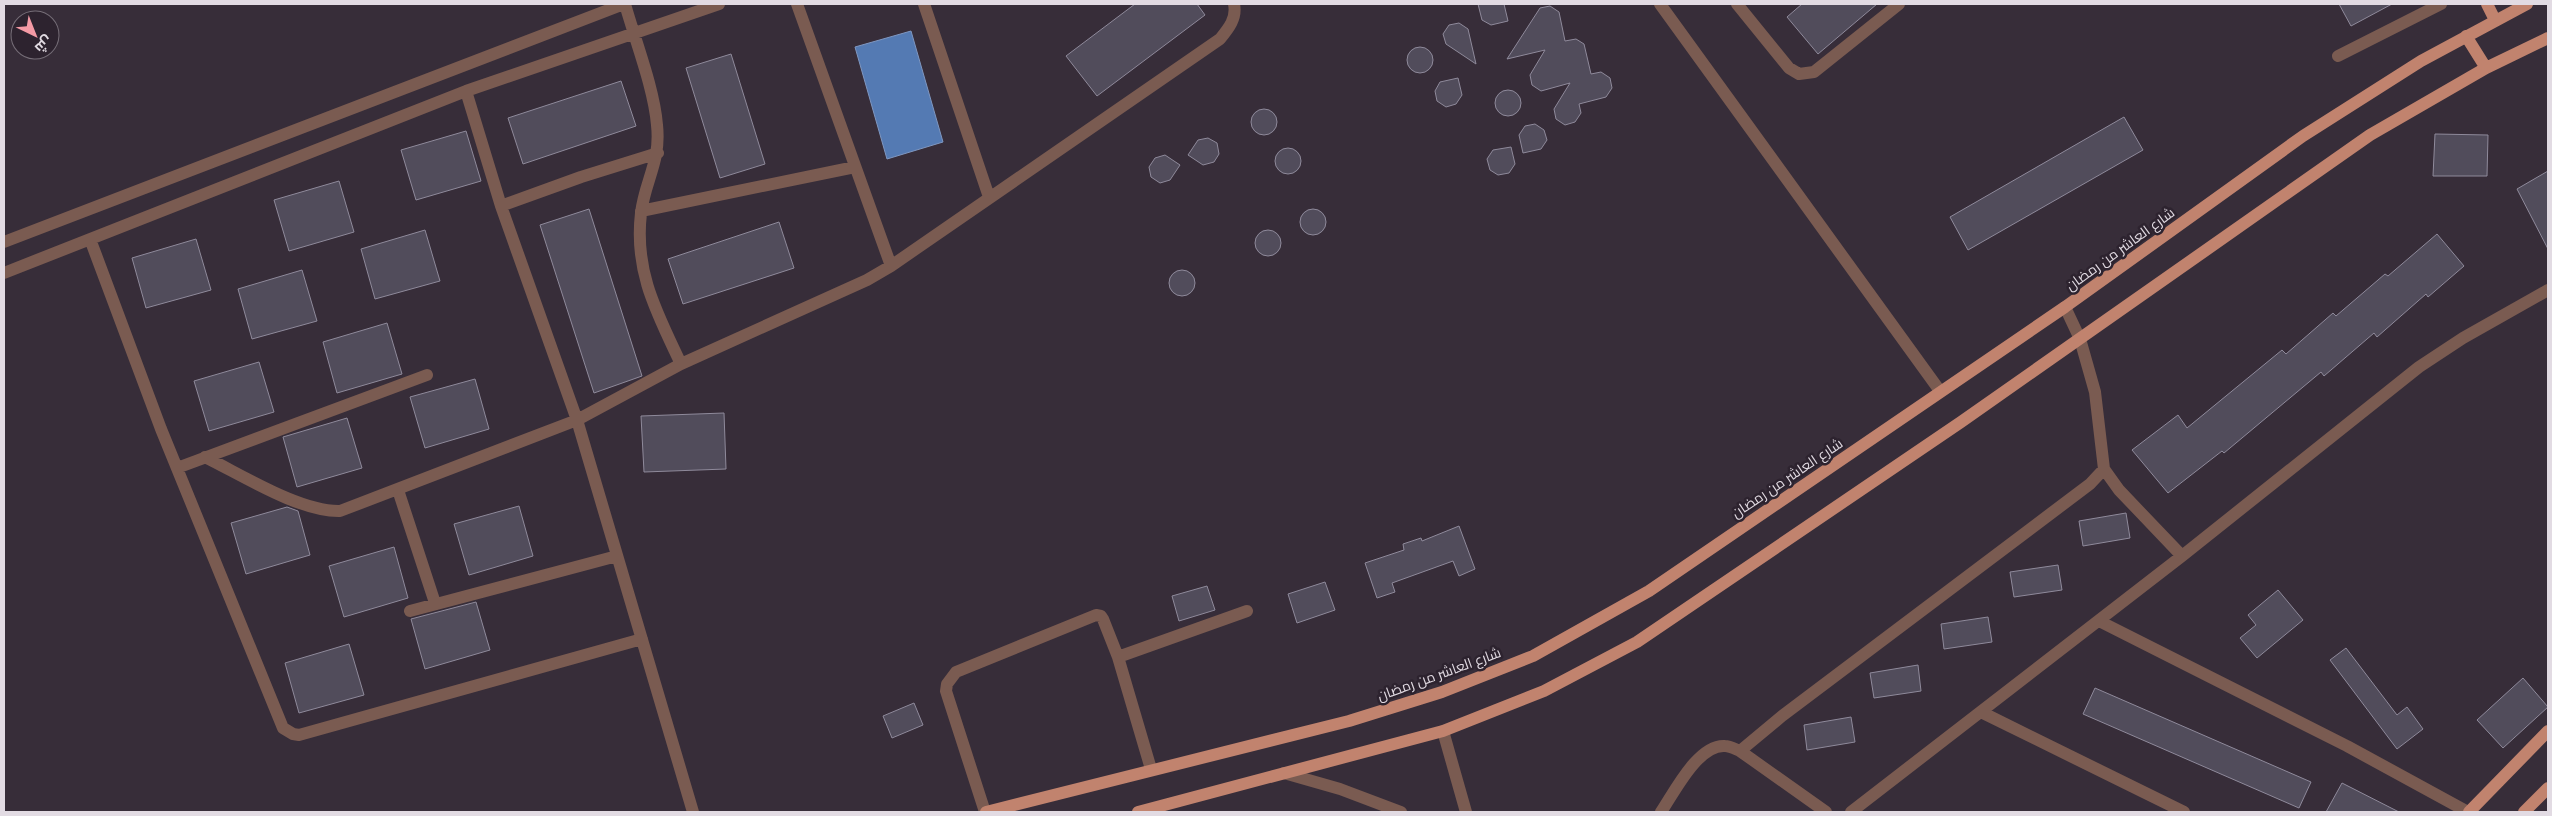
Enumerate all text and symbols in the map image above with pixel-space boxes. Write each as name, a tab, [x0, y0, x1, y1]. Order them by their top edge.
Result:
north arrow	[10, 10, 60, 60]
text: ش	[31, 32, 56, 57]
street label: شارع العاشر من رمضان	[2063, 204, 2178, 295]
street label: شارع العاشر من رمضان	[1728, 435, 1846, 522]
street label: شارع العاشر من رمضان	[1375, 644, 1503, 705]

